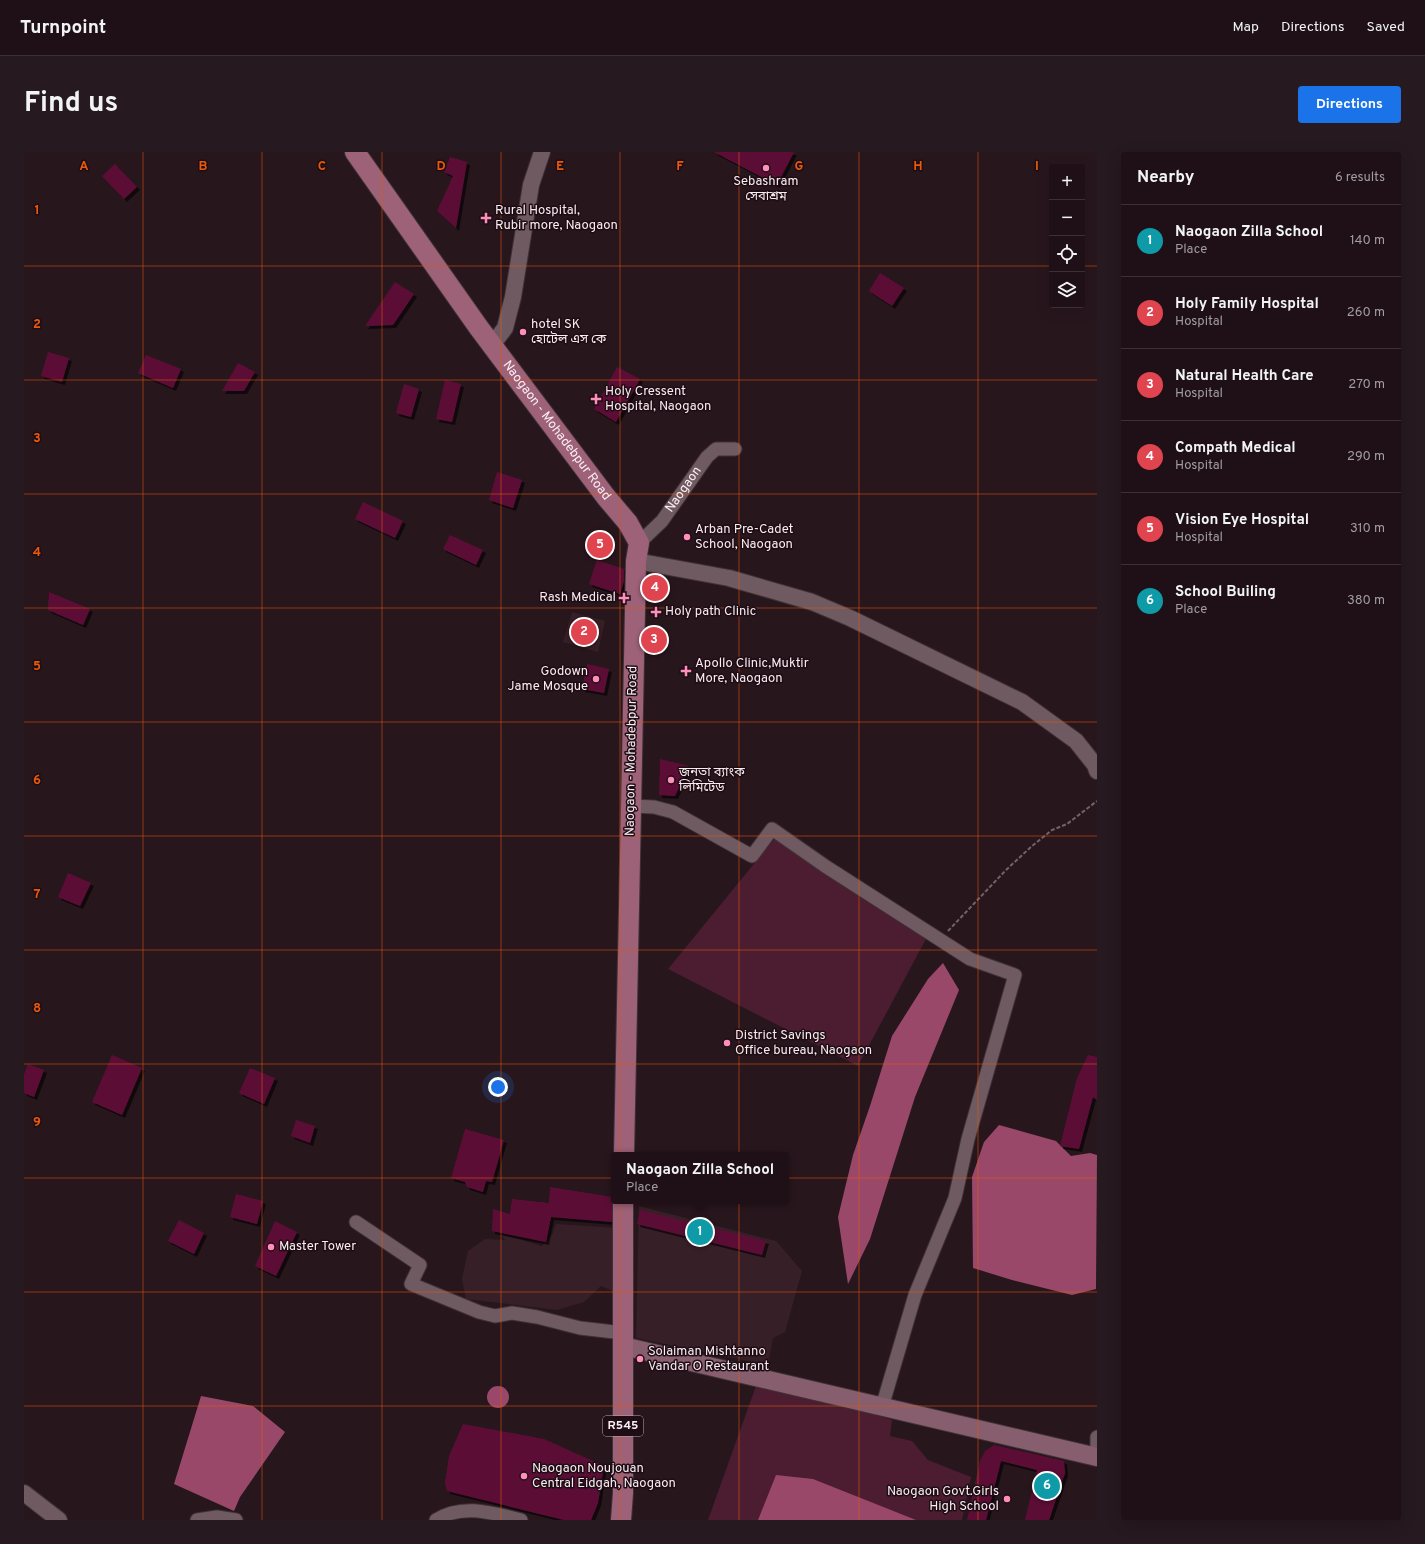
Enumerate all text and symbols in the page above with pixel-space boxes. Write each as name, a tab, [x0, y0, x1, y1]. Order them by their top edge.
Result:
text: Turnpoint	[20, 16, 106, 40]
text: Map	[1233, 19, 1259, 36]
text: Directions	[1281, 19, 1345, 36]
text: Saved	[1367, 19, 1405, 36]
text: Find us	[24, 86, 118, 122]
button: Directions	[1298, 86, 1401, 123]
text: A	[79, 159, 89, 175]
text: B	[199, 159, 208, 175]
text: C	[318, 159, 326, 175]
text: D	[436, 159, 446, 175]
text: E	[556, 159, 564, 175]
text: F	[676, 159, 684, 175]
text: G	[795, 159, 804, 175]
text: H	[913, 159, 923, 175]
text: I	[1035, 159, 1039, 175]
marker: Sebashram সেবাশ্রম	[761, 163, 771, 173]
map controls	[1049, 164, 1085, 308]
button: +	[1049, 164, 1085, 200]
text: Nearby	[1137, 167, 1194, 189]
text: 6 results	[1335, 170, 1385, 186]
place label: Sebashram সেবাশ্রম	[733, 174, 799, 205]
button: −	[1049, 200, 1085, 236]
text: 1	[34, 203, 40, 219]
place label: Rural Hospital, Rubir more, Naogaon	[495, 203, 618, 234]
marker: Rural Hospital, Rubir more, Naogaon	[480, 212, 492, 224]
text: Naogaon Zilla School	[1175, 223, 1323, 242]
text: 1	[1147, 233, 1153, 249]
text: 140 m	[1350, 233, 1385, 249]
button: locate	[1049, 236, 1085, 272]
text: Place	[1175, 242, 1207, 258]
button: layers	[1049, 272, 1085, 308]
text: Holy Family Hospital	[1175, 295, 1319, 314]
text: 2	[1146, 305, 1154, 321]
text: 260 m	[1347, 305, 1385, 321]
text: Hospital	[1175, 314, 1223, 330]
text: 2	[33, 317, 41, 333]
place label: hotel SK হোটেল এস কে	[531, 317, 607, 348]
marker: hotel SK হোটেল এস কে	[518, 327, 528, 337]
street label: Naogaon - Mohadebpur Road	[499, 358, 614, 504]
text: Natural Health Care	[1175, 367, 1314, 386]
text: 3	[1146, 377, 1154, 393]
text: 270 m	[1348, 377, 1385, 393]
place label: Holy Cressent Hospital, Naogaon	[605, 384, 711, 415]
text: Hospital	[1175, 386, 1223, 402]
marker: Holy Cressent Hospital, Naogaon	[590, 393, 602, 405]
text: 3	[33, 431, 41, 447]
text: Compath Medical	[1175, 439, 1296, 458]
text: 4	[1146, 449, 1154, 465]
text: 290 m	[1347, 449, 1385, 465]
text: Hospital	[1175, 458, 1223, 474]
street label: Naogaon	[662, 464, 706, 516]
text: Vision Eye Hospital	[1175, 511, 1309, 530]
text: 5	[1146, 521, 1154, 537]
text: 310 m	[1350, 521, 1385, 537]
place label: Arban Pre-Cadet School, Naogaon	[695, 522, 794, 553]
pin: 5	[587, 530, 613, 560]
text: Hospital	[1175, 530, 1223, 546]
marker: Arban Pre-Cadet School, Naogaon	[682, 532, 692, 542]
text: 4	[33, 545, 41, 561]
pin: 4	[642, 573, 668, 603]
text: School Builing	[1175, 583, 1276, 602]
place label: Rash Medical	[539, 590, 616, 606]
marker: Rash Medical	[619, 593, 629, 603]
text: 6	[1146, 593, 1154, 609]
text: 380 m	[1347, 593, 1385, 609]
text: Place	[1175, 602, 1207, 618]
place label: Holy path Clinic	[665, 604, 756, 620]
marker: Holy path Clinic	[650, 606, 662, 618]
pin: 2	[571, 617, 597, 647]
pin: 3	[641, 625, 667, 655]
place label: Apollo Clinic,Muktir More, Naogaon	[695, 656, 809, 687]
text: 5	[33, 659, 41, 675]
place label: Godown Jame Mosque	[508, 664, 588, 695]
marker: Apollo Clinic,Muktir More, Naogaon	[680, 665, 692, 677]
street label: Naogaon - Mohadebpur Road	[623, 666, 641, 836]
marker: Godown Jame Mosque	[591, 674, 601, 684]
place label: জনতা ব্যাংক লিমিটেড	[678, 765, 745, 796]
text: 6	[33, 773, 41, 789]
marker: জনতা ব্যাংক লিমিটেড	[666, 775, 676, 785]
text: 7	[34, 887, 41, 903]
text: 8	[33, 1001, 41, 1017]
place label: District Savings Office bureau, Naogaon	[735, 1028, 872, 1059]
marker: District Savings Office bureau, Naogaon	[722, 1038, 732, 1048]
your location	[488, 1077, 508, 1097]
text: 9	[33, 1115, 41, 1131]
popup	[611, 1152, 789, 1204]
text: Naogaon Zilla School	[626, 1161, 774, 1180]
text: Place	[626, 1180, 658, 1196]
pin: 1	[687, 1217, 713, 1247]
place label: Master Tower	[279, 1239, 356, 1255]
marker: Master Tower	[266, 1242, 276, 1252]
place label: Solaiman Mishtanno Vandar O Restaurant	[648, 1344, 769, 1375]
marker: Solaiman Mishtanno Vandar O Restaurant	[635, 1354, 645, 1364]
road number: R545	[603, 1416, 643, 1436]
place label: Naogaon Noujouan Central Eidgah, Naogaon	[532, 1461, 676, 1492]
marker: Naogaon Noujouan Central Eidgah, Naogaon	[519, 1471, 529, 1481]
pin: 6	[1034, 1471, 1060, 1501]
place label: Naogaon Govt.Girls High School	[887, 1484, 999, 1515]
marker: Naogaon Govt.Girls High School	[1002, 1494, 1012, 1504]

